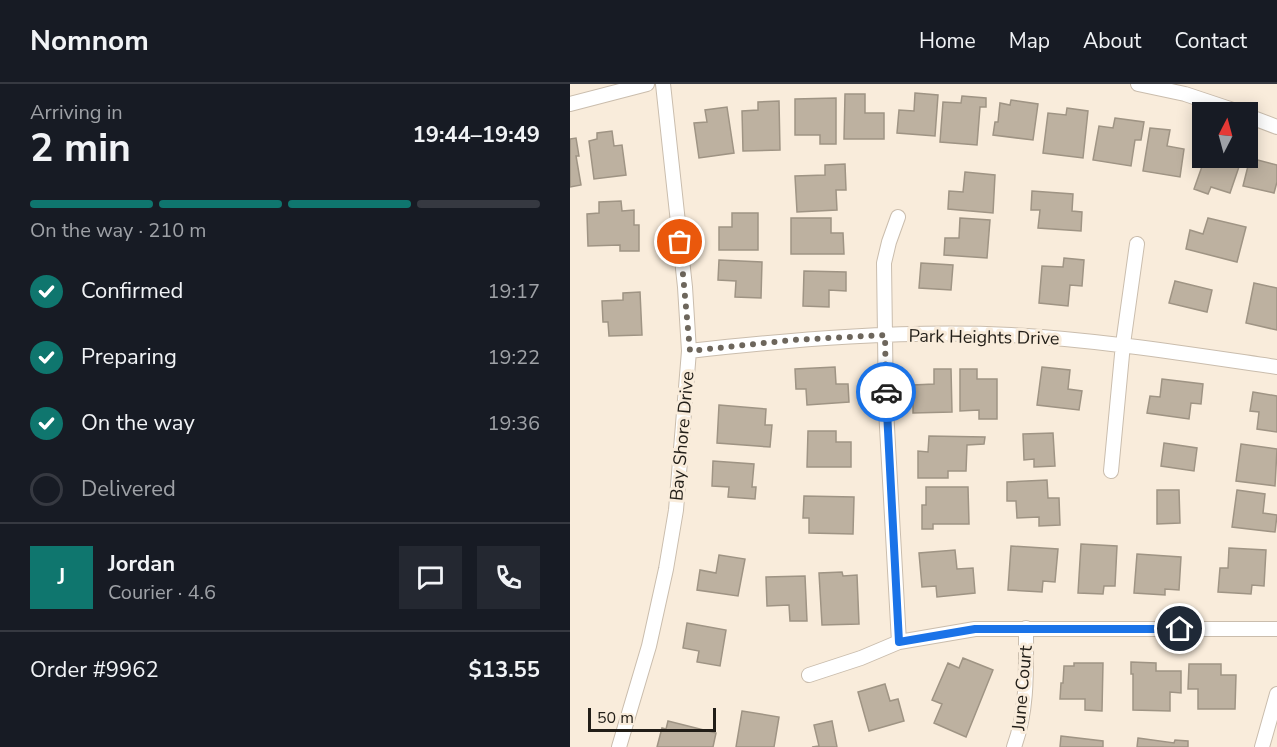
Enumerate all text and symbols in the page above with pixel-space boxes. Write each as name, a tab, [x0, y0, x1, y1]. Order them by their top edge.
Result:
text: Nomnom	[30, 22, 149, 60]
text: Home	[919, 27, 976, 55]
text: Map	[1009, 27, 1050, 55]
text: About	[1083, 27, 1141, 55]
text: Contact	[1174, 27, 1247, 55]
text: Arriving in	[30, 99, 123, 126]
north arrow	[1192, 102, 1258, 168]
map controls	[1192, 102, 1258, 168]
text: 19:44–19:49	[412, 120, 540, 150]
text: 2 min	[30, 122, 131, 175]
pin	[654, 216, 705, 267]
text: On the way · 210 m	[30, 217, 206, 244]
icon: bag	[663, 225, 696, 258]
icon: check	[30, 275, 63, 308]
text: Confirmed	[81, 276, 183, 306]
text: 19:17	[487, 278, 540, 305]
street label: Park Heights Drive	[908, 324, 1060, 350]
icon: check	[30, 341, 63, 374]
text: Preparing	[81, 342, 177, 372]
text: 19:22	[487, 344, 540, 371]
courier	[856, 362, 916, 422]
street label: Bay Shore Drive	[664, 370, 700, 502]
icon: car	[870, 376, 903, 409]
icon: check	[30, 407, 63, 440]
text: On the way	[81, 408, 195, 438]
text: 19:36	[487, 410, 540, 437]
text: Delivered	[81, 474, 176, 504]
button: chat	[399, 546, 462, 609]
button: phone	[477, 546, 540, 609]
text: Jordan	[108, 549, 175, 579]
text: J	[58, 562, 65, 592]
text: Courier · 4.6	[108, 579, 216, 606]
pin	[1154, 603, 1205, 654]
icon: home	[1163, 612, 1196, 645]
street label: June Court	[1006, 644, 1038, 732]
text: Order #9962	[30, 655, 159, 685]
text: $13.55	[469, 655, 540, 685]
scale bar	[588, 705, 716, 732]
text: 50 m	[597, 707, 634, 729]

